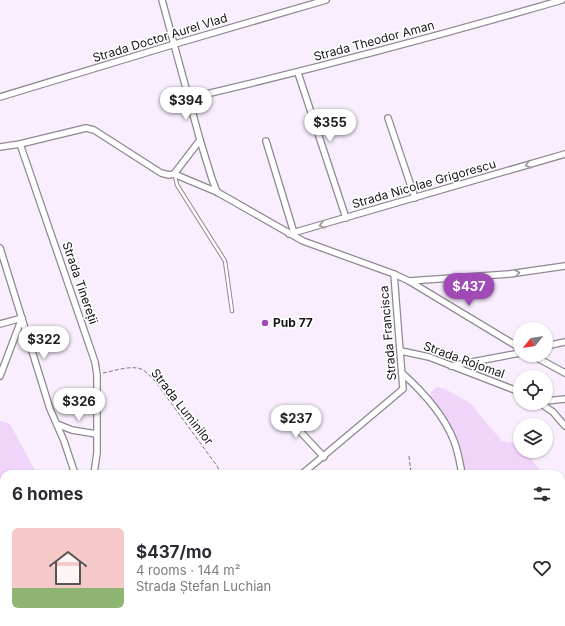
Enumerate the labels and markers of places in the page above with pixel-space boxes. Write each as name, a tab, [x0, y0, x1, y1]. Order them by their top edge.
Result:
pin: $394	[162, 87, 210, 121]
pin: $355	[306, 109, 354, 143]
pin: $437	[445, 273, 493, 307]
place label: Pub 77	[273, 315, 313, 330]
marker: Pub 77	[260, 318, 270, 328]
pin: $322	[20, 326, 68, 360]
pin: $326	[55, 388, 103, 422]
pin: $237	[272, 405, 320, 439]

